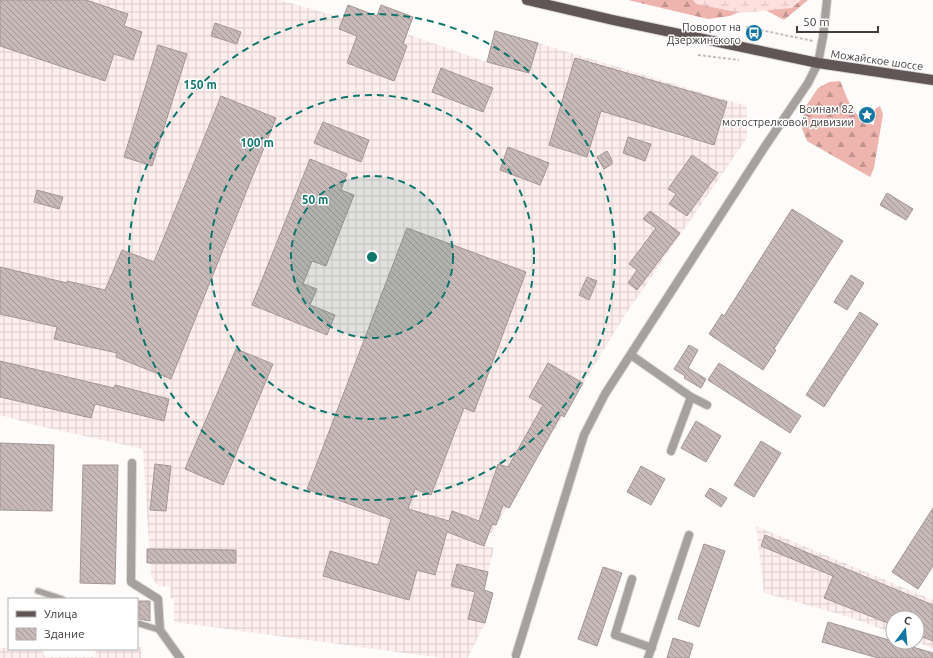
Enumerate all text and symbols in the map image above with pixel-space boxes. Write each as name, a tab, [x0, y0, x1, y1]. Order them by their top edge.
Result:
scale bar	[797, 8, 878, 34]
text: 50 m	[803, 15, 830, 28]
place label: Поворот на Дзержинского	[667, 21, 741, 46]
bus stop icon: Поворот на Дзержинского	[744, 23, 764, 43]
street label: Можайское шоссе	[830, 48, 924, 72]
text: 150 m	[183, 78, 217, 91]
place label: Воинам 82 мотострелковой дивизии	[722, 103, 854, 128]
place icon: Воинам 82 мотострелковой дивизии	[857, 105, 877, 125]
text: 100 m	[240, 136, 274, 149]
text: 50 m	[302, 193, 328, 206]
centre of rings	[365, 250, 379, 264]
legend	[8, 598, 138, 650]
text: Улица	[44, 607, 77, 620]
north arrow	[885, 610, 925, 650]
text: С	[903, 614, 913, 627]
text: Здание	[44, 627, 85, 640]

